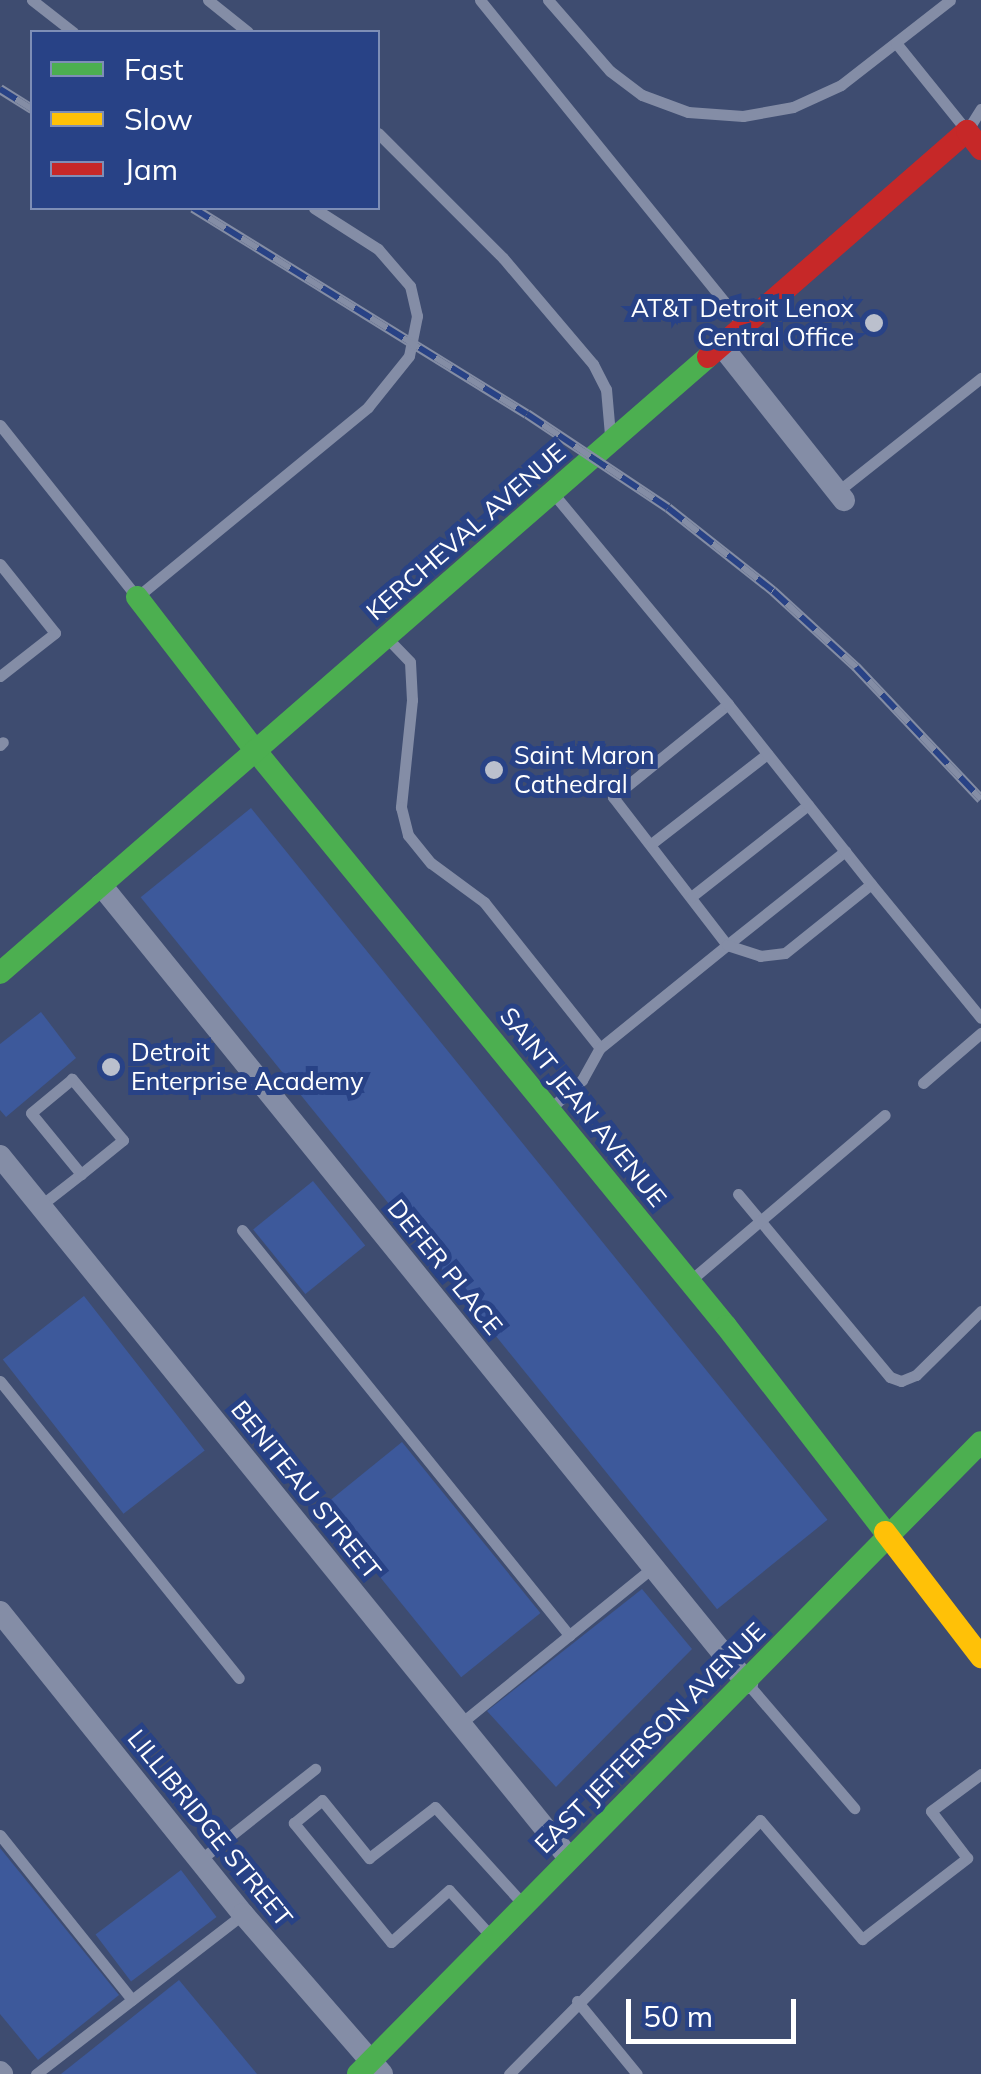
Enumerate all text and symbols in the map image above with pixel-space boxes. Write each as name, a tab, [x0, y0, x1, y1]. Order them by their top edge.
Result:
legend	[30, 30, 380, 210]
text: Fast	[124, 50, 184, 88]
text: Slow	[124, 100, 193, 138]
text: Jam	[124, 150, 178, 188]
place label: AT&T Detroit Lenox Central Office	[631, 294, 854, 353]
marker: AT&T Detroit Lenox Central Office	[863, 312, 885, 334]
street label: KERCHEVAL AVENUE	[360, 437, 572, 627]
place label: Saint Maron Cathedral	[514, 741, 655, 800]
marker: Saint Maron Cathedral	[483, 759, 505, 781]
street label: SAINT JEAN AVENUE	[493, 1001, 673, 1213]
place label: Detroit Enterprise Academy	[131, 1038, 363, 1097]
marker: Detroit Enterprise Academy	[100, 1056, 122, 1078]
street label: DEFER PLACE	[381, 1193, 509, 1341]
street label: BENITEAU STREET	[225, 1395, 387, 1585]
street label: EAST JEFFERSON AVENUE	[529, 1617, 771, 1859]
street label: LILLIBRIDGE STREET	[121, 1724, 299, 1932]
scale bar	[631, 1979, 801, 2041]
text: 50 m	[643, 1997, 713, 2035]

